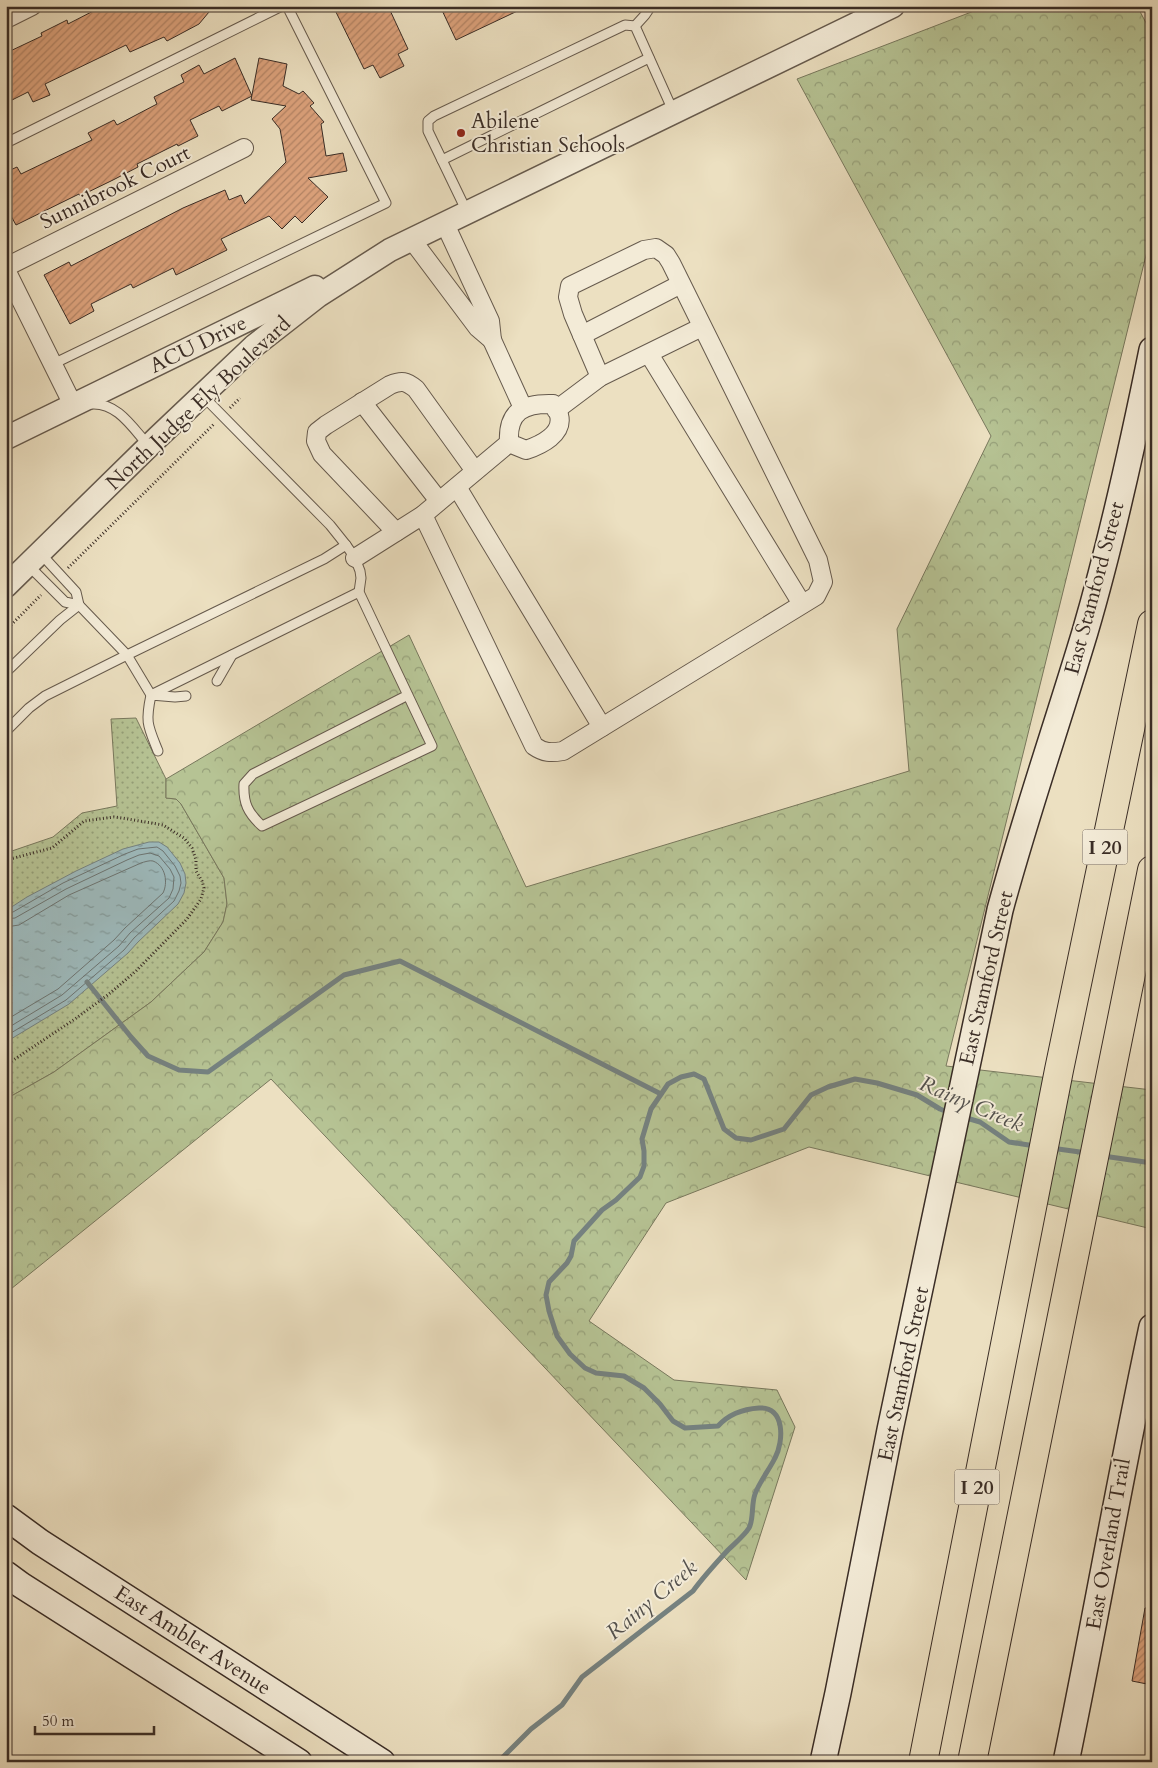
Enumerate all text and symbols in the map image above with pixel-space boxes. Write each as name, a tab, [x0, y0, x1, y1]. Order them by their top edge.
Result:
place label: Abilene Christian Schools	[471, 107, 625, 160]
marker: Abilene Christian Schools	[455, 127, 467, 139]
street label: Sunnibrook Court	[35, 138, 195, 236]
street label: ACU Drive	[145, 308, 252, 380]
street label: North Judge Ely Boulevard	[100, 310, 297, 497]
street label: East Stamford Street	[1057, 498, 1132, 678]
road number: I 20	[1082, 830, 1128, 864]
street label: East Stamford Street	[952, 888, 1021, 1068]
water label: Rainy Creek	[915, 1069, 1028, 1139]
street label: East Stamford Street	[871, 1284, 936, 1464]
street label: East Overland Trail	[1079, 1456, 1138, 1632]
road number: I 20	[954, 1470, 1000, 1504]
water label: Rainy Creek	[600, 1553, 704, 1647]
street label: East Ambler Avenue	[109, 1579, 277, 1702]
scale bar	[35, 1703, 154, 1735]
text: 50 m	[42, 1711, 74, 1731]

